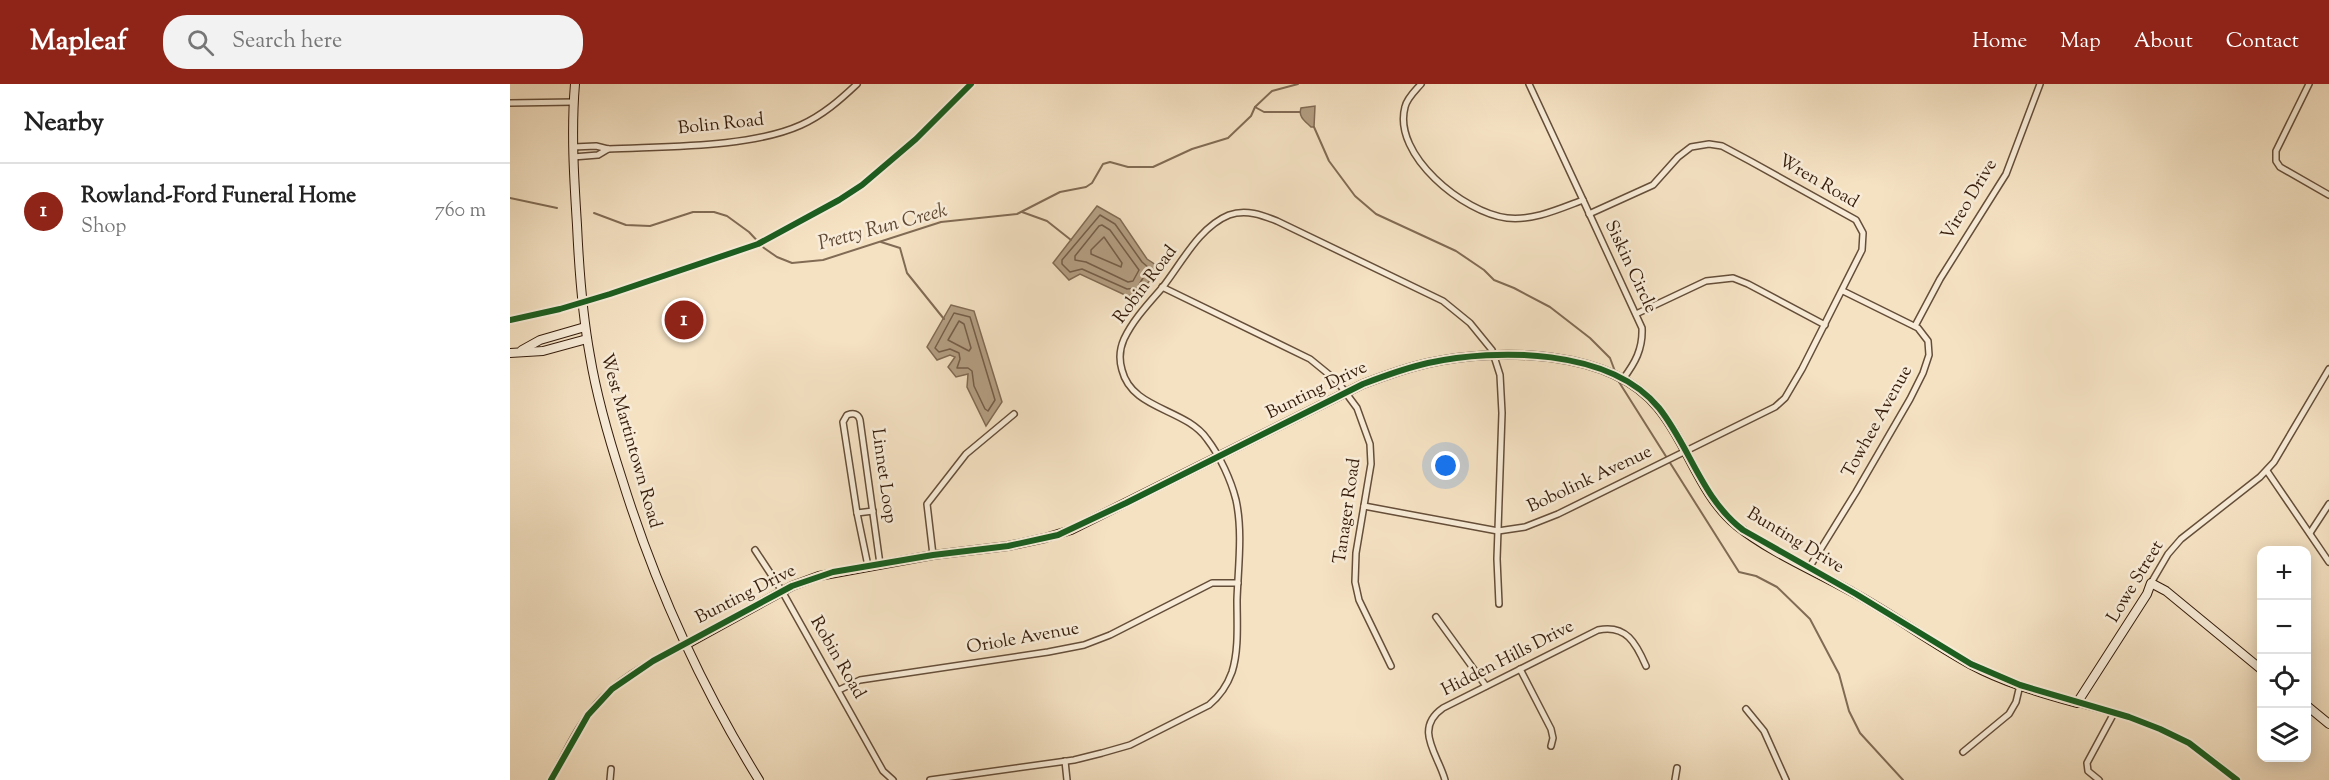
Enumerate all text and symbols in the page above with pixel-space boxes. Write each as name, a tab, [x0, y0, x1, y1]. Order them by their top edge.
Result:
search box	[163, 15, 583, 69]
text: Mapleaf	[30, 22, 127, 62]
icon: search	[184, 26, 217, 59]
text: Search here	[232, 26, 342, 58]
text: Home	[1972, 27, 2027, 57]
text: Map	[2060, 27, 2101, 57]
text: About	[2134, 27, 2193, 57]
text: Contact	[2226, 27, 2299, 57]
text: Nearby	[24, 105, 104, 142]
street label: Bolin Road	[677, 108, 765, 142]
street label: Wren Road	[1773, 148, 1863, 216]
street label: Vireo Drive	[1936, 154, 2004, 246]
text: Rowland-Ford Funeral Home	[81, 181, 356, 213]
text: 1	[40, 197, 47, 226]
text: 760 m	[435, 197, 486, 226]
water label: Pretty Run Creek	[815, 197, 951, 259]
text: Shop	[81, 213, 126, 242]
street label: Siskin Circle	[1597, 216, 1663, 318]
street label: Robin Road	[1108, 240, 1184, 330]
pin: 1	[664, 298, 704, 342]
street label: West Martintown Road	[593, 351, 667, 531]
street label: Bunting Drive	[1262, 355, 1372, 427]
street label: Towhee Avenue	[1836, 361, 1920, 483]
street label: Linnet Loop	[863, 427, 903, 525]
street label: Bobolink Avenue	[1523, 440, 1657, 520]
your location	[1431, 451, 1460, 480]
street label: Tanager Road	[1328, 457, 1368, 565]
street label: Bunting Drive	[1741, 502, 1849, 580]
street label: Lowe Street	[2101, 536, 2171, 628]
map controls	[2257, 546, 2311, 762]
button: +	[2257, 546, 2311, 600]
street label: Bunting Drive	[691, 558, 801, 632]
button: −	[2257, 600, 2311, 654]
street label: Robin Road	[803, 612, 871, 704]
street label: Hidden Hills Drive	[1437, 614, 1579, 704]
street label: Oriole Avenue	[965, 616, 1081, 662]
button: locate	[2257, 654, 2311, 708]
button: layers	[2257, 708, 2311, 762]

